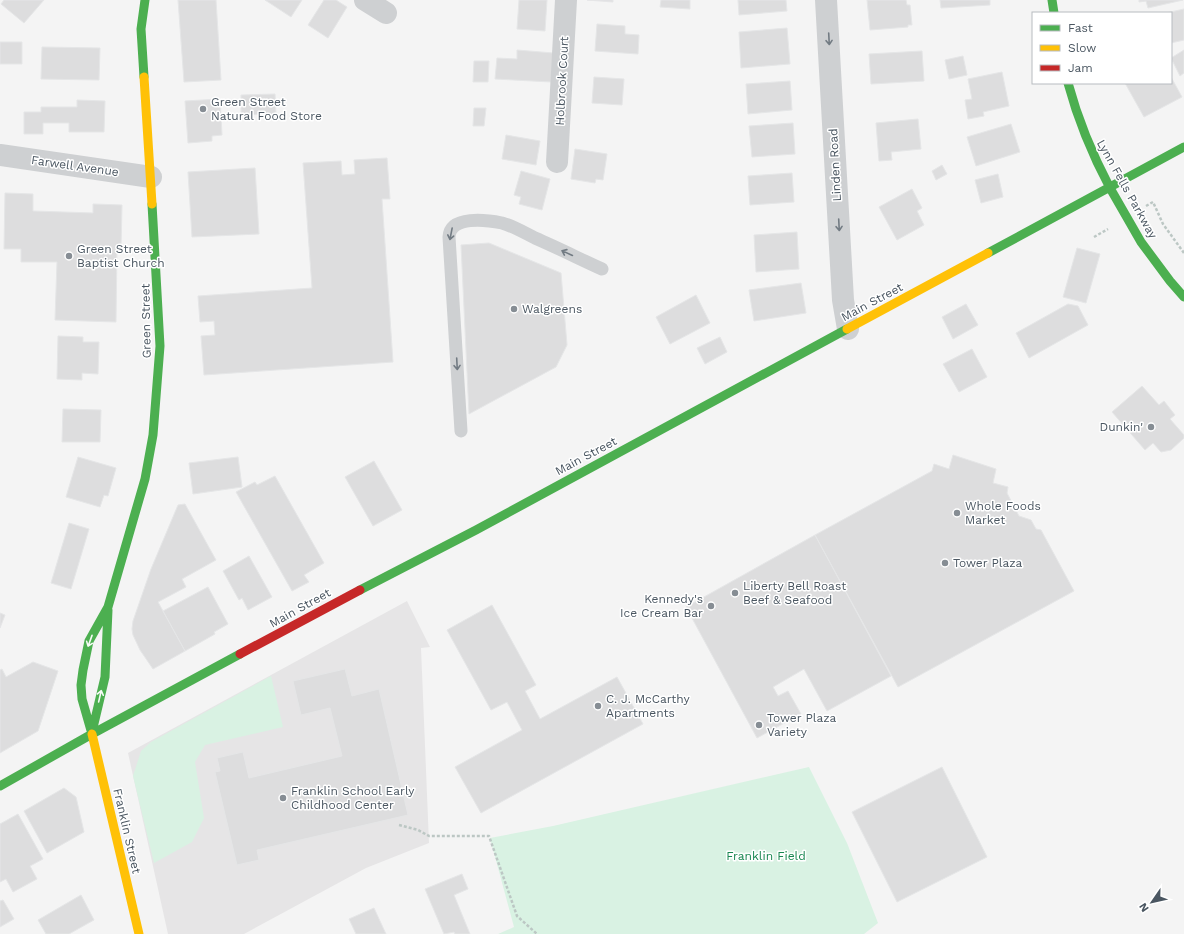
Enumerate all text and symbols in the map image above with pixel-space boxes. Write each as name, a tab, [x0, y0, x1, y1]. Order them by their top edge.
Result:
legend	[1032, 12, 1172, 84]
text: Fast	[1068, 21, 1093, 35]
one-way arrow	[825, 32, 832, 45]
street label: Holbrook Court	[553, 36, 571, 126]
text: Slow	[1068, 41, 1096, 55]
text: Jam	[1068, 61, 1093, 75]
place label: Green Street Natural Food Store	[211, 95, 322, 123]
marker: Green Street Natural Food Store	[198, 104, 208, 114]
street label: Linden Road	[826, 128, 844, 202]
street label: Lynn Fells Parkway	[1094, 137, 1160, 242]
street label: Farwell Avenue	[30, 153, 120, 179]
one-way arrow	[835, 218, 842, 231]
one-way arrow	[447, 227, 455, 240]
place label: Green Street Baptist Church	[77, 242, 165, 270]
one-way arrow	[561, 248, 573, 256]
marker: Green Street Baptist Church	[64, 251, 74, 261]
street label: Main Street	[839, 280, 905, 324]
street label: Green Street	[138, 283, 154, 359]
place label: Walgreens	[522, 302, 582, 316]
marker: Walgreens	[509, 304, 519, 314]
one-way arrow	[453, 357, 460, 370]
place label: Dunkin'	[1100, 420, 1143, 434]
marker: Dunkin'	[1146, 422, 1156, 432]
street label: Main Street	[553, 434, 619, 478]
place label: Whole Foods Market	[965, 499, 1041, 527]
marker: Whole Foods Market	[952, 508, 962, 518]
place label: Tower Plaza	[953, 556, 1023, 570]
marker: Tower Plaza	[940, 558, 950, 568]
place label: Liberty Bell Roast Beef & Seafood	[743, 579, 846, 607]
street label: Main Street	[267, 585, 333, 631]
marker: Liberty Bell Roast Beef & Seafood	[730, 588, 740, 598]
place label: Kennedy's Ice Cream Bar	[620, 592, 703, 620]
marker: Kennedy's Ice Cream Bar	[706, 601, 716, 611]
one-way arrow	[86, 635, 94, 647]
one-way arrow	[97, 689, 105, 702]
place label: C. J. McCarthy Apartments	[606, 692, 691, 720]
marker: C. J. McCarthy Apartments	[593, 701, 603, 711]
place label: Tower Plaza Variety	[767, 711, 837, 739]
marker: Tower Plaza Variety	[754, 720, 764, 730]
place label: Franklin School Early Childhood Center	[291, 784, 415, 812]
street label: Franklin Street	[110, 787, 144, 875]
marker: Franklin School Early Childhood Center	[278, 793, 288, 803]
park label: Franklin Field	[726, 849, 806, 863]
north arrow	[1132, 882, 1172, 922]
text: N	[1136, 900, 1152, 914]

